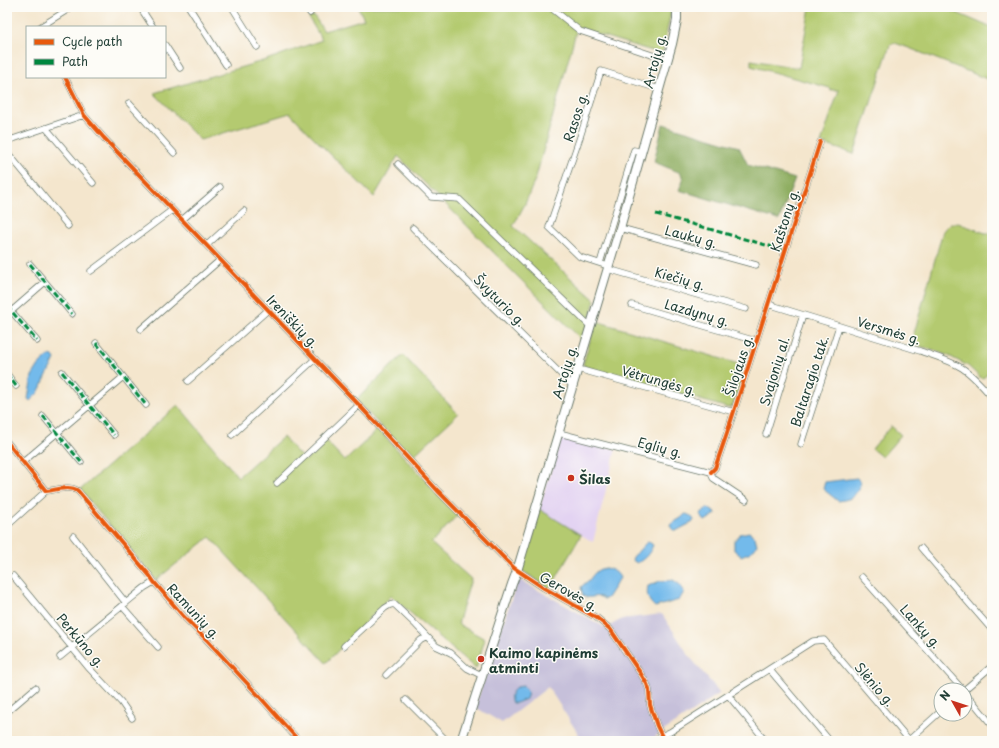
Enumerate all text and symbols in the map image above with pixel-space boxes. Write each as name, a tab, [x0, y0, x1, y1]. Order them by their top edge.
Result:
legend	[26, 26, 166, 78]
text: Cycle path	[62, 32, 123, 50]
street label: Artojų g.	[638, 32, 670, 90]
text: Path	[62, 52, 88, 70]
street label: Rasos g.	[558, 90, 592, 144]
street label: Kaštonų g.	[765, 186, 803, 254]
street label: Laukų g.	[663, 220, 719, 252]
street label: Kiečių g.	[653, 262, 707, 294]
street label: Švyturio g.	[470, 270, 530, 330]
street label: Ireniškių g.	[263, 290, 323, 352]
street label: Lazdynų g.	[663, 294, 731, 330]
street label: Versmės g.	[855, 311, 923, 349]
street label: Šilojaus g.	[719, 333, 757, 399]
street label: Baltaragio tak.	[785, 333, 833, 429]
street label: Svajonių al.	[754, 334, 794, 408]
street label: Artojų g.	[547, 343, 581, 401]
street label: Vėtrungės g.	[619, 360, 699, 400]
street label: Eglių g.	[636, 432, 684, 462]
place label: Šilas	[579, 469, 610, 488]
marker: Šilas	[566, 473, 576, 483]
street label: Gerovės g.	[536, 567, 602, 615]
street label: Ramunių g.	[163, 579, 225, 643]
street label: Lankų g.	[896, 600, 946, 652]
street label: Perkūno g.	[53, 609, 109, 671]
place label: Kaimo kapinėms atminti	[489, 643, 598, 677]
marker: Kaimo kapinėms atminti	[476, 654, 486, 664]
street label: Slėnio g.	[850, 658, 900, 710]
north arrow	[933, 682, 973, 722]
text: N	[935, 686, 954, 704]

